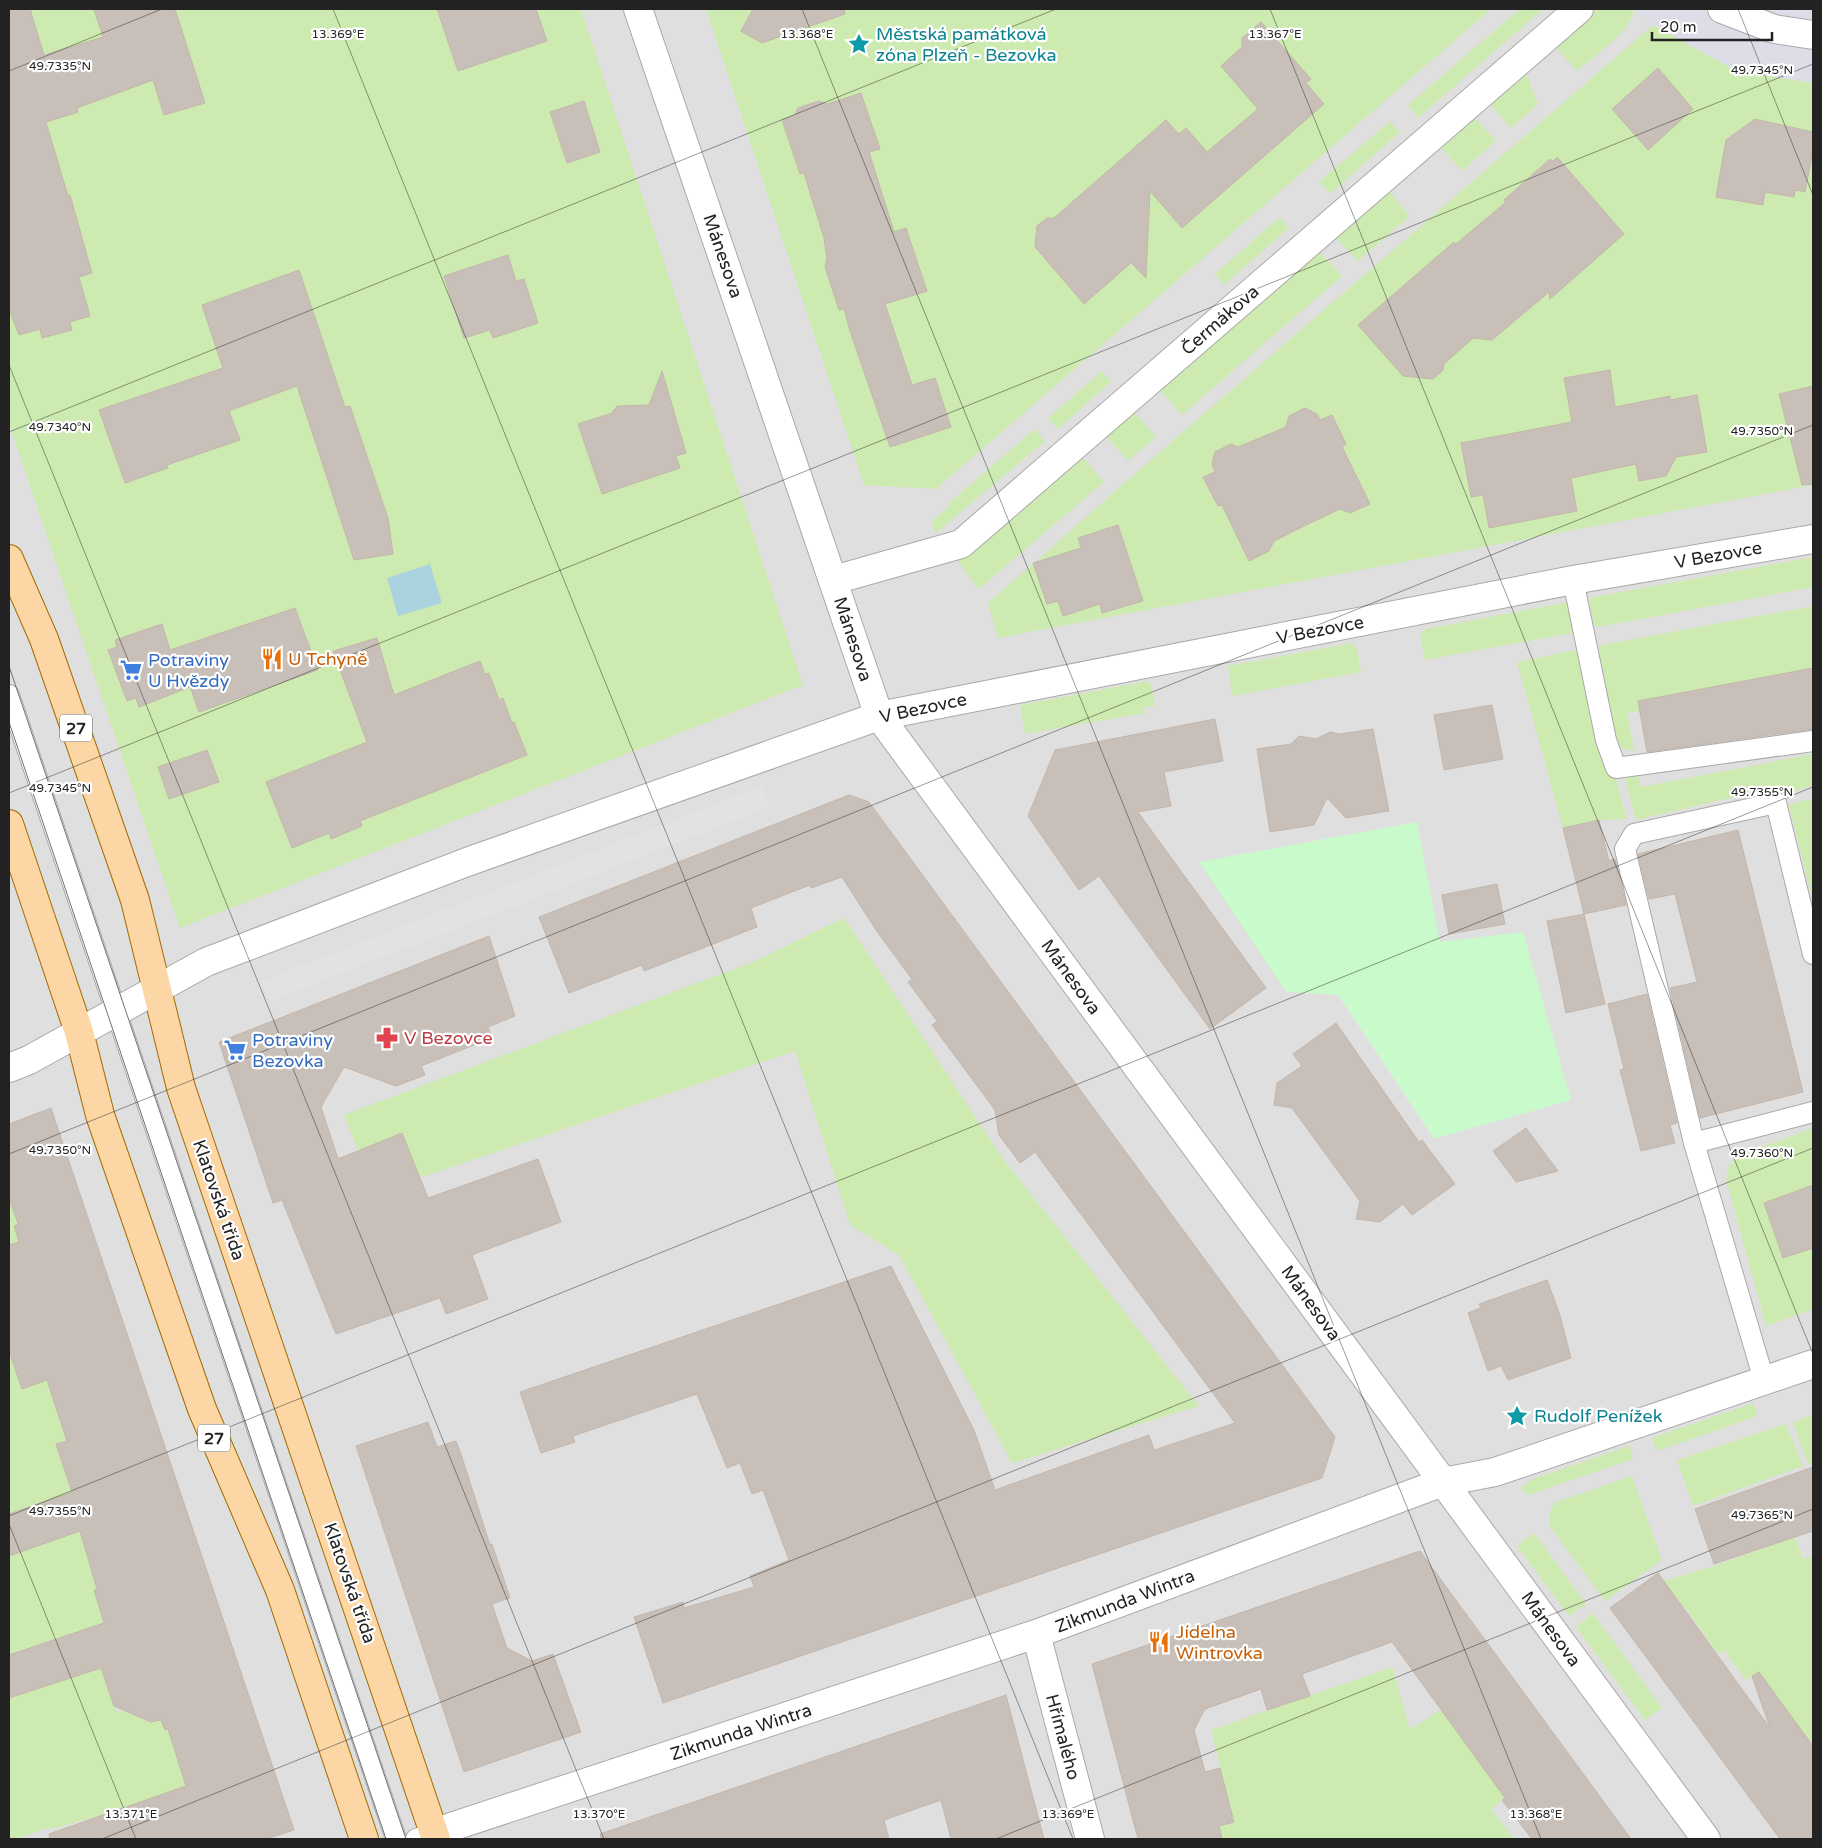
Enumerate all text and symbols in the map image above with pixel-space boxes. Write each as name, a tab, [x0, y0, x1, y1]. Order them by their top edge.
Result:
scale bar	[1652, 10, 1772, 42]
text: 20 m	[1660, 18, 1697, 36]
place label: Městská památková zóna Plzeň - Bezovka	[876, 23, 1057, 66]
text: 13.369°E	[312, 27, 365, 41]
text: 13.368°E	[781, 27, 834, 41]
text: 13.367°E	[1248, 27, 1302, 41]
place icon: Městská památková zóna Plzeň - Bezovka	[846, 31, 872, 57]
text: 49.7335°N	[29, 59, 91, 73]
text: 49.7345°N	[1731, 63, 1793, 77]
street label: Mánesova	[698, 211, 748, 301]
street label: Čermákova	[1177, 280, 1263, 360]
text: 49.7340°N	[29, 420, 91, 434]
text: 49.7350°N	[1731, 424, 1793, 438]
street label: V Bezovce	[1672, 536, 1764, 574]
street label: Mánesova	[829, 594, 877, 684]
street label: V Bezovce	[1274, 611, 1366, 649]
restaurant icon: U Tchyně	[259, 646, 285, 672]
place label: U Tchyně	[288, 648, 367, 670]
place label: Potraviny U Hvězdy	[148, 649, 230, 692]
supermarket icon: Potraviny U Hvězdy	[118, 657, 144, 683]
street label: V Bezovce	[877, 688, 969, 728]
road number: 27	[60, 714, 92, 741]
text: 49.7345°N	[29, 781, 91, 795]
text: 49.7355°N	[1731, 785, 1793, 799]
street label: Mánesova	[1036, 935, 1106, 1019]
pharmacy icon: V Bezovce	[374, 1025, 400, 1051]
place label: V Bezovce	[404, 1027, 493, 1049]
place label: Potraviny Bezovka	[252, 1029, 333, 1072]
supermarket icon: Potraviny Bezovka	[222, 1037, 248, 1063]
street label: Klatovská třída	[188, 1137, 250, 1263]
text: 49.7350°N	[29, 1143, 91, 1157]
text: 49.7360°N	[1731, 1146, 1793, 1160]
street label: Mánesova	[1276, 1261, 1346, 1345]
place icon: Rudolf Penížek	[1504, 1403, 1530, 1429]
place label: Rudolf Penížek	[1534, 1405, 1663, 1427]
road number: 27	[198, 1425, 230, 1452]
text: 49.7355°N	[29, 1504, 91, 1518]
text: 49.7365°N	[1731, 1508, 1793, 1522]
street label: Klatovská třída	[319, 1520, 381, 1646]
street label: Zikmunda Wintra	[1052, 1564, 1198, 1638]
street label: Mánesova	[1516, 1587, 1586, 1671]
place label: Jídelna Wintrovka	[1176, 1621, 1263, 1664]
restaurant icon: Jídelna Wintrovka	[1146, 1629, 1172, 1655]
street label: Hřímalého	[1041, 1692, 1085, 1782]
street label: Zikmunda Wintra	[667, 1699, 815, 1765]
text: 13.371°E	[105, 1807, 158, 1821]
text: 13.370°E	[573, 1807, 626, 1821]
text: 13.369°E	[1042, 1807, 1095, 1821]
text: 13.368°E	[1510, 1807, 1563, 1821]

